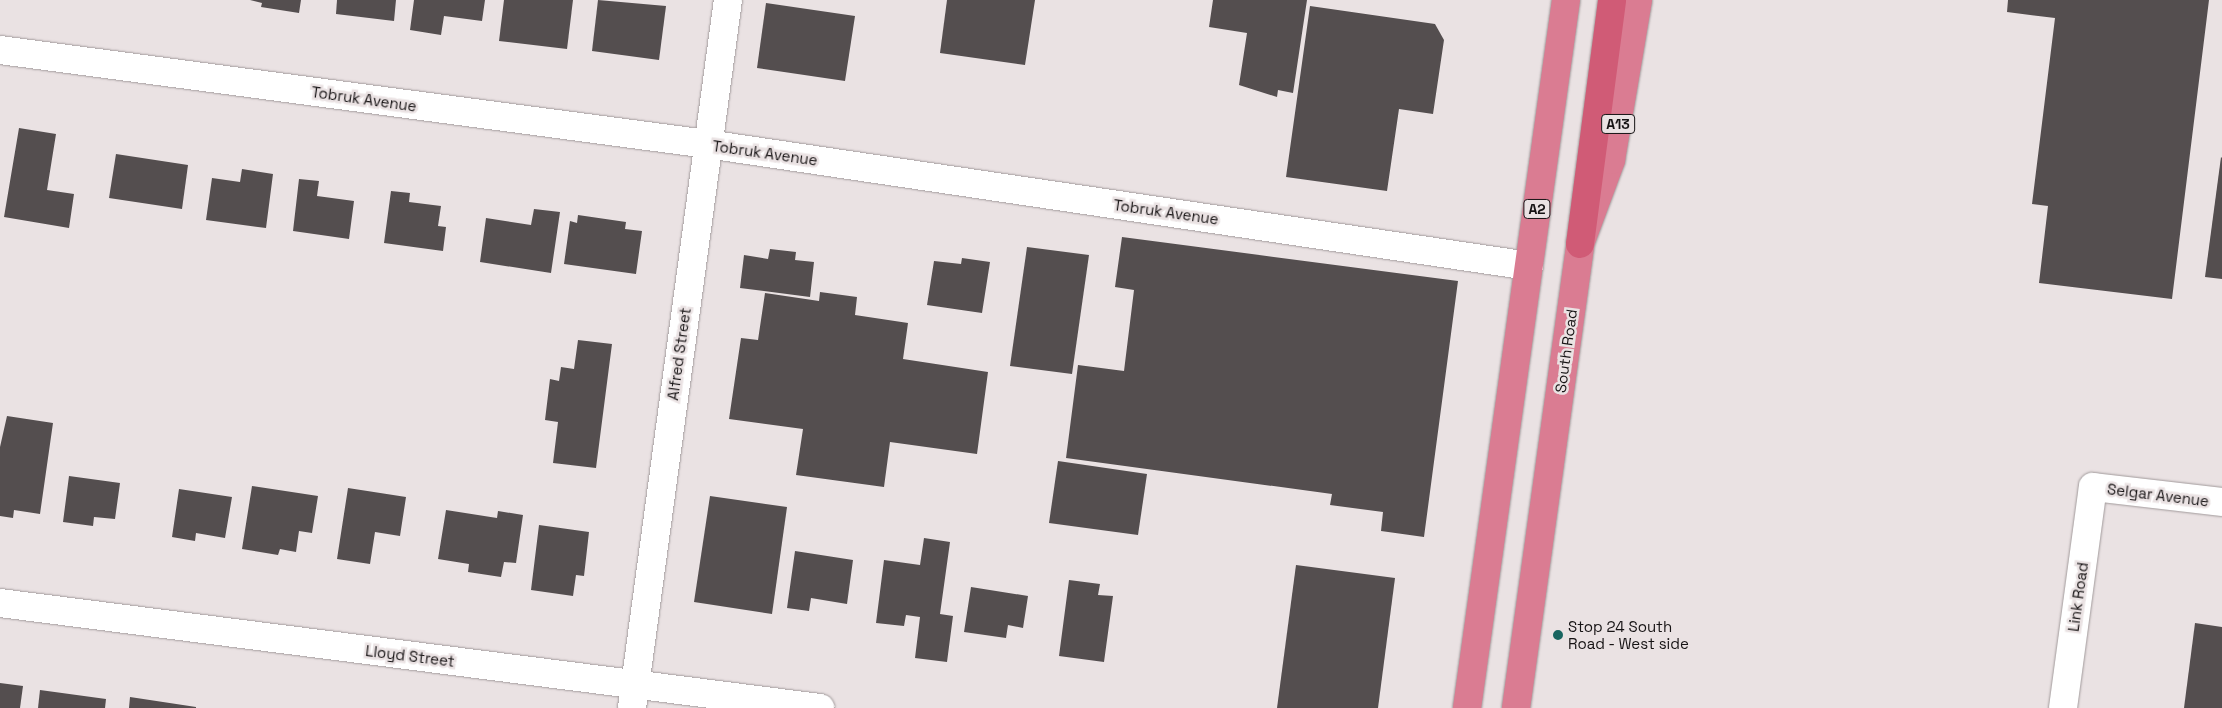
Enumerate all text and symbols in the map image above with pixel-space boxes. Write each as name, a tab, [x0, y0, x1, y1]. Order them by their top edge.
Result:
street label: Tobruk Avenue	[310, 83, 418, 115]
road number: A13	[1600, 112, 1636, 136]
street label: Tobruk Avenue	[711, 137, 819, 169]
street label: Tobruk Avenue	[1112, 196, 1220, 228]
road number: A2	[1523, 198, 1551, 220]
street label: Alfred Street	[664, 307, 694, 401]
street label: South Road	[1551, 308, 1581, 394]
street label: Selgar Avenue	[2106, 480, 2210, 510]
street label: Link Road	[2064, 561, 2092, 633]
place label: Stop 24 South Road - West side	[1568, 617, 1690, 652]
marker: Stop 24 South Road - West side	[1552, 629, 1564, 641]
street label: Lloyd Street	[364, 642, 456, 670]

